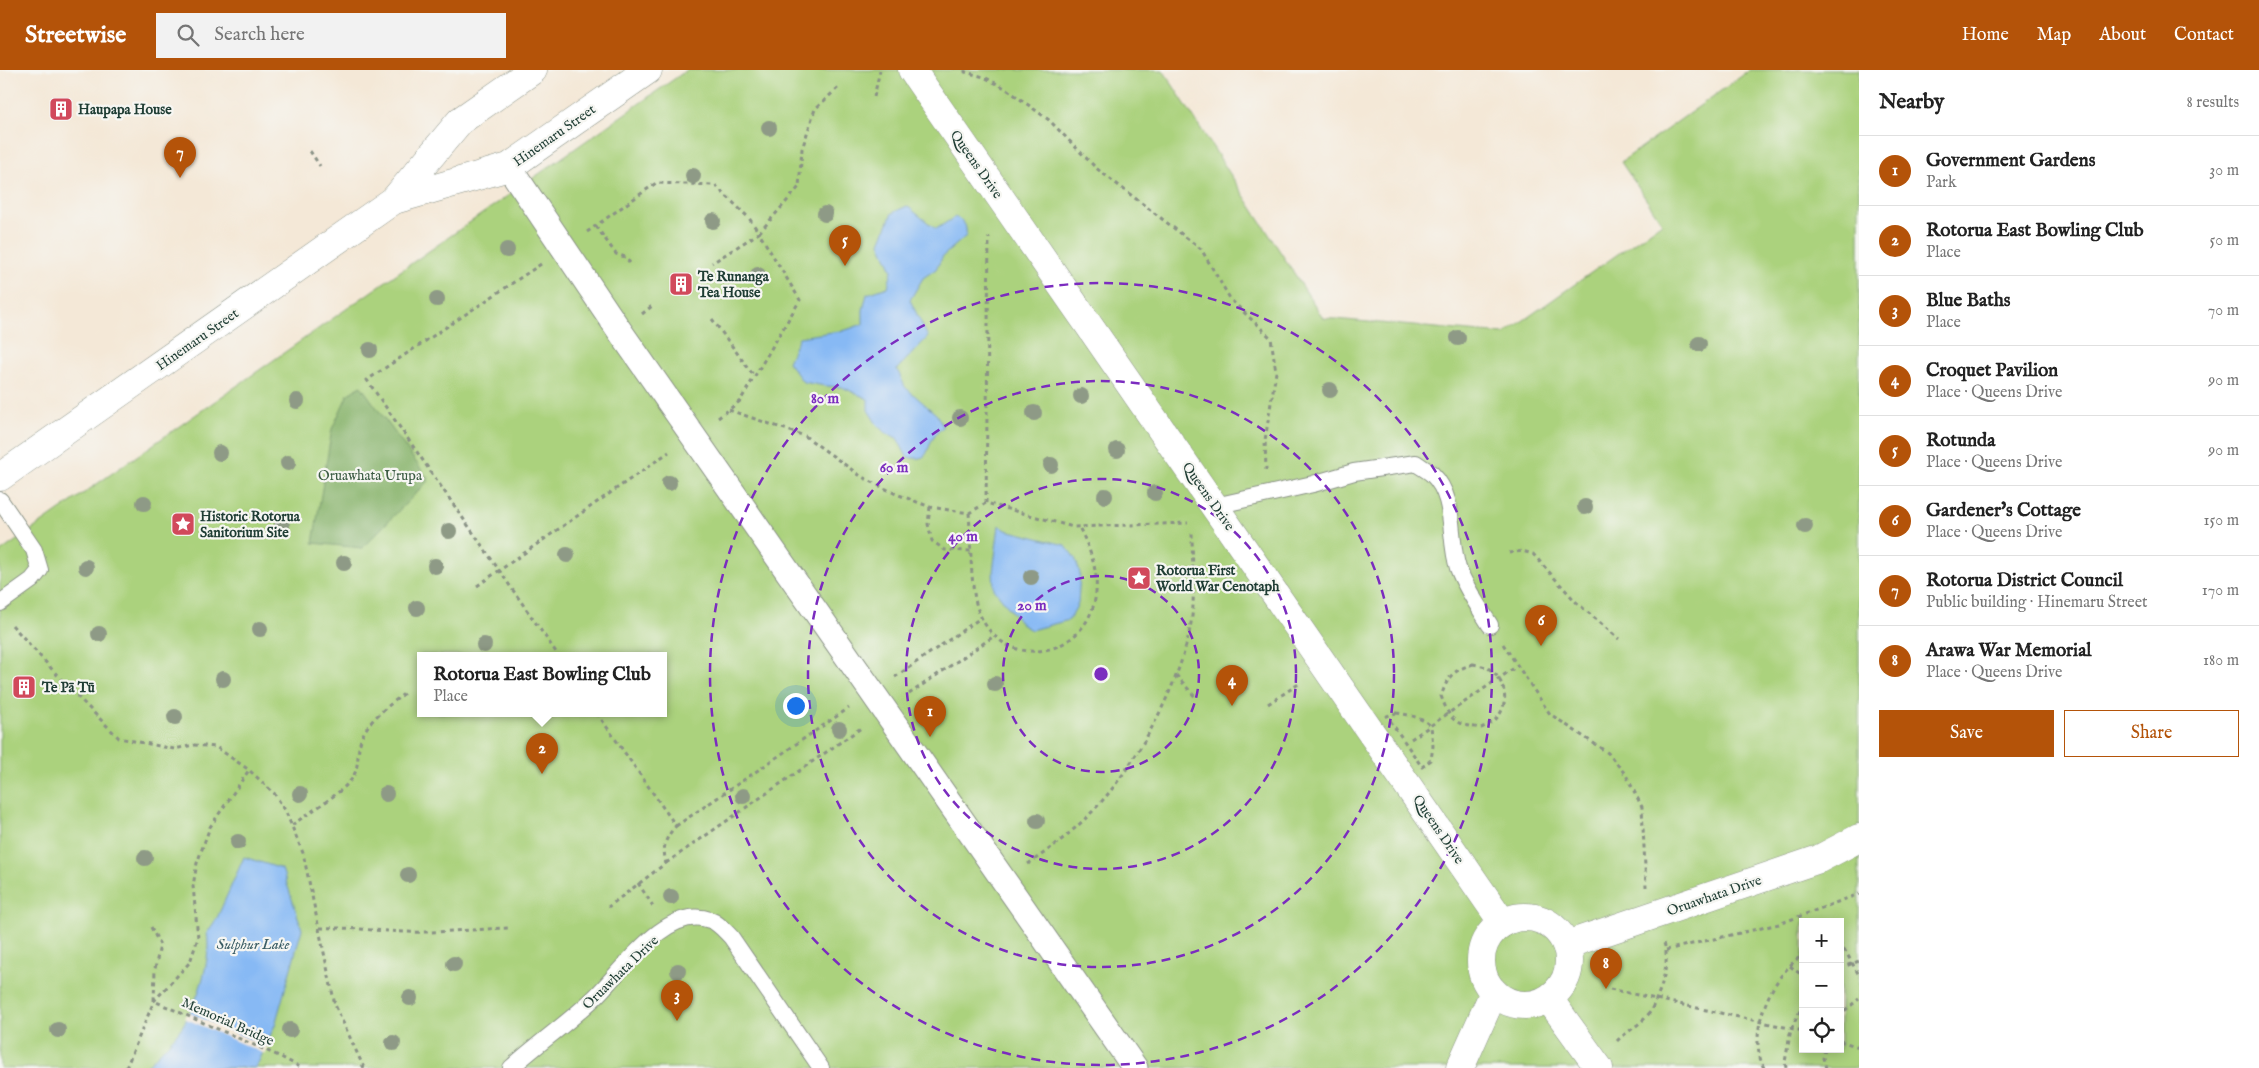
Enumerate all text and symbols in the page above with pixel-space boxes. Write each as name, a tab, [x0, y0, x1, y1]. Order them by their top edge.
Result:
search box	[156, 13, 506, 58]
text: Streetwise	[25, 20, 126, 51]
icon: search	[174, 21, 202, 49]
text: Search here	[214, 23, 305, 47]
text: Home	[1962, 24, 2009, 47]
text: Map	[2037, 24, 2071, 47]
text: About	[2099, 24, 2146, 47]
text: Contact	[2174, 24, 2234, 47]
text: Nearby	[1879, 89, 1944, 116]
text: 8 results	[2187, 93, 2239, 113]
building icon: Haupapa House	[48, 96, 74, 122]
place label: Haupapa House	[78, 101, 172, 119]
street label: Hinemaru Street	[510, 101, 600, 171]
street label: Queens Drive	[946, 127, 1007, 203]
pin: 7	[164, 137, 196, 178]
text: Government Gardens	[1926, 149, 2095, 173]
text: 1	[1892, 161, 1898, 181]
text: 30 m	[2209, 161, 2239, 181]
text: Park	[1926, 173, 1956, 193]
text: Rotorua East Bowling Club	[1926, 219, 2144, 243]
pin: 5	[829, 225, 861, 266]
text: 2	[1891, 231, 1899, 251]
text: 50 m	[2210, 231, 2239, 251]
text: Place	[1926, 243, 1961, 263]
place label: Te Runanga Tea House	[697, 268, 770, 302]
building icon: Te Runanga Tea House	[668, 271, 694, 297]
text: Blue Baths	[1926, 289, 2011, 313]
text: 3	[1892, 301, 1898, 321]
text: 70 m	[2208, 301, 2239, 321]
street label: Hinemaru Street	[153, 305, 243, 375]
text: Place	[1926, 313, 1961, 333]
text: Croquet Pavilion	[1926, 359, 2058, 383]
text: 4	[1891, 371, 1899, 391]
text: 90 m	[2208, 371, 2239, 391]
text: Place · Queens Drive	[1926, 383, 2062, 403]
text: 80 m	[811, 389, 839, 408]
text: Rotunda	[1926, 429, 1995, 453]
text: 5	[1892, 441, 1898, 461]
text: 90 m	[2208, 441, 2239, 461]
text: Place · Queens Drive	[1926, 453, 2062, 473]
text: 60 m	[880, 458, 909, 477]
street label: Queens Drive	[1178, 459, 1239, 535]
park label: Oruawhata Urupa	[318, 467, 423, 485]
text: Gardener's Cottage	[1926, 499, 2081, 523]
place label: Historic Rotorua Sanitorium Site	[200, 508, 301, 542]
place icon: Historic Rotorua Sanitorium Site	[170, 511, 196, 537]
text: 6	[1892, 511, 1898, 531]
text: 150 m	[2204, 511, 2239, 531]
text: Place · Queens Drive	[1926, 523, 2062, 543]
text: 40 m	[948, 527, 978, 546]
place label: Rotorua First World War Cenotaph	[1155, 562, 1280, 596]
place icon: Rotorua First World War Cenotaph	[1126, 565, 1152, 591]
text: Rotorua District Council	[1926, 569, 2123, 593]
text: 7	[1891, 581, 1899, 601]
text: 170 m	[2202, 581, 2239, 601]
text: Public building · Hinemaru Street	[1926, 593, 2147, 613]
text: 20 m	[1017, 596, 1047, 615]
pin: 6	[1525, 605, 1557, 646]
text: Arawa War Memorial	[1926, 639, 2092, 663]
text: 8	[1892, 651, 1898, 671]
text: 180 m	[2203, 651, 2239, 671]
popup	[417, 652, 667, 717]
text: Rotorua East Bowling Club	[433, 663, 651, 687]
text: Place · Queens Drive	[1926, 663, 2062, 683]
centre of rings	[1092, 665, 1110, 683]
pin: 4	[1216, 665, 1248, 706]
building icon: Te Pā Tū	[11, 674, 37, 700]
place label: Te Pā Tū	[41, 679, 96, 697]
text: Place	[433, 687, 468, 707]
your location	[783, 693, 809, 719]
pin: 1	[914, 696, 946, 737]
button: Save	[1879, 710, 2054, 757]
button: Share	[2064, 710, 2239, 757]
pin: 2	[526, 733, 558, 774]
street label: Queens Drive	[1408, 792, 1468, 868]
street label: Oruawhata Drive	[1665, 871, 1765, 921]
map controls	[1799, 918, 1844, 1053]
button: +	[1799, 918, 1844, 963]
street label: Oruawhata Drive	[579, 931, 663, 1014]
water label: Sulphur Lake	[216, 935, 290, 954]
pin: 8	[1590, 948, 1622, 989]
button: −	[1799, 963, 1844, 1008]
pin: 3	[661, 980, 693, 1021]
street label: Memorial Bridge	[179, 994, 277, 1051]
button: locate	[1799, 1008, 1844, 1053]

